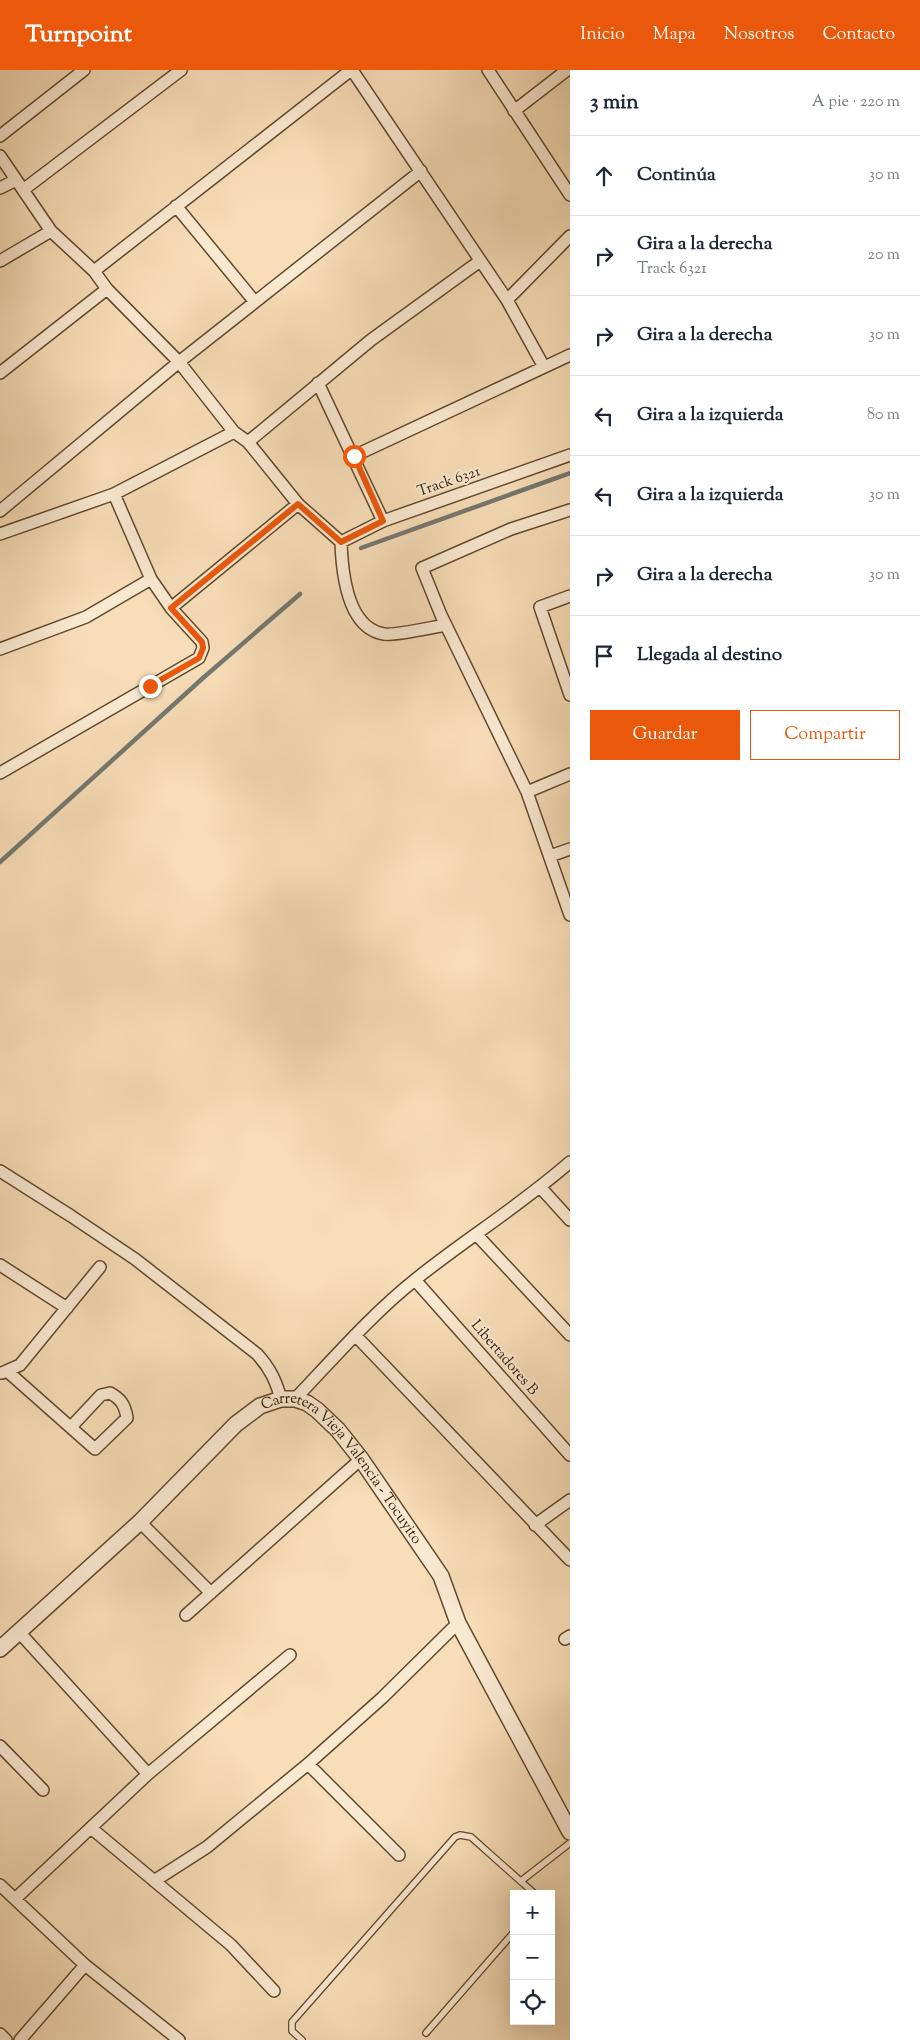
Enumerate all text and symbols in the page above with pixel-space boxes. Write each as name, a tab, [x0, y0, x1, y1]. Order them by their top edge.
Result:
text: Turnpoint	[25, 18, 132, 52]
text: Inicio	[580, 22, 625, 48]
text: Mapa	[653, 22, 696, 48]
text: Nosotros	[724, 22, 794, 48]
text: Contacto	[822, 22, 895, 48]
text: 3 min	[590, 88, 639, 118]
text: A pie · 220 m	[812, 91, 900, 114]
icon: ahead	[590, 162, 618, 190]
text: Continúa	[637, 162, 716, 189]
text: 30 m	[869, 164, 900, 187]
text: Gira a la derecha	[637, 231, 772, 258]
icon: right	[590, 242, 618, 270]
text: 20 m	[867, 244, 900, 267]
text: Track 6321	[637, 258, 707, 281]
icon: right	[590, 322, 618, 350]
text: Gira a la derecha	[637, 322, 772, 349]
text: 30 m	[869, 324, 900, 347]
icon: left	[590, 402, 618, 430]
text: Gira a la izquierda	[637, 402, 783, 429]
text: 80 m	[867, 404, 900, 427]
route start	[343, 445, 366, 468]
street label: Track 6321	[415, 461, 483, 503]
icon: left	[590, 482, 618, 510]
text: Gira a la izquierda	[637, 482, 783, 509]
text: 30 m	[869, 484, 900, 507]
icon: right	[590, 562, 618, 590]
text: Gira a la derecha	[637, 562, 772, 589]
text: 30 m	[869, 564, 900, 587]
icon: arrive	[590, 642, 618, 670]
text: Llegada al destino	[637, 642, 782, 669]
route end	[139, 675, 162, 698]
button: Guardar	[590, 710, 740, 760]
button: Compartir	[750, 710, 900, 760]
street label: Libertadores B	[465, 1316, 543, 1401]
street label: Carretera Vieja Valencia - Tocuyito	[258, 1389, 427, 1548]
map controls	[510, 1890, 555, 2025]
button: +	[510, 1890, 555, 1935]
button: −	[510, 1935, 555, 1980]
button: locate	[510, 1980, 555, 2025]

